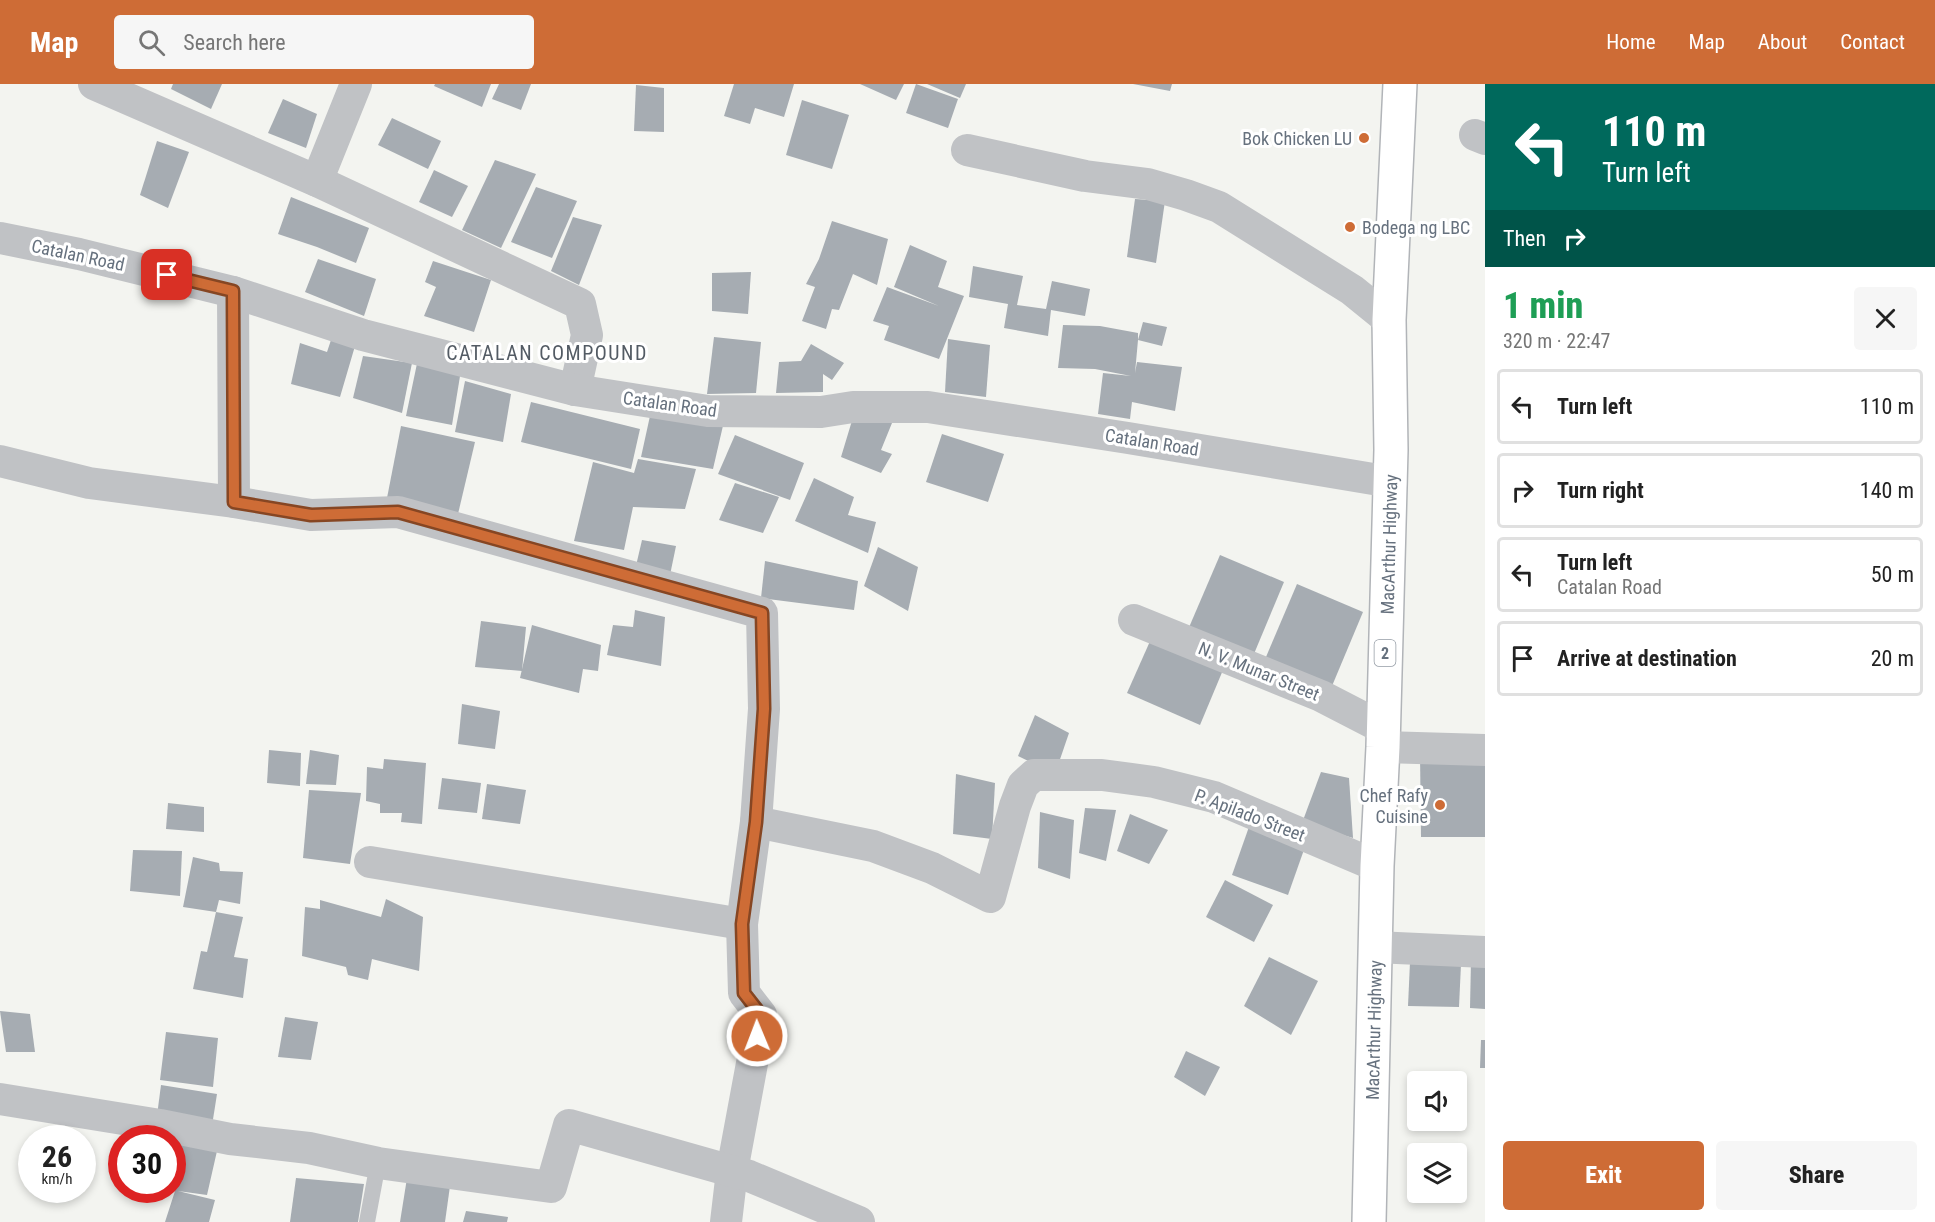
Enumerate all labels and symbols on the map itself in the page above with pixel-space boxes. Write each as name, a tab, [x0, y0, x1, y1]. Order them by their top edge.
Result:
place label: Bok Chicken LU	[1242, 128, 1352, 149]
marker: Bok Chicken LU	[1357, 131, 1371, 145]
place label: Bodega ng LBC	[1362, 217, 1470, 238]
marker: Bodega ng LBC	[1343, 220, 1357, 234]
street label: Catalan Road	[30, 235, 126, 275]
pin	[141, 249, 192, 300]
district label: CATALAN COMPOUND	[446, 341, 648, 365]
street label: Catalan Road	[622, 387, 718, 421]
street label: Catalan Road	[1104, 424, 1200, 460]
street label: MacArthur Highway	[1376, 474, 1401, 615]
street label: N. V. Munar Street	[1196, 637, 1322, 705]
road number: 2	[1374, 640, 1396, 666]
street label: P. Apilado Street	[1192, 784, 1308, 846]
place label: Chef Rafy Cuisine	[1359, 785, 1429, 827]
marker: Chef Rafy Cuisine	[1433, 798, 1447, 812]
street label: MacArthur Highway	[1361, 959, 1385, 1100]
position arrow	[725, 1004, 789, 1068]
speed limit sign: 30	[108, 1125, 186, 1203]

